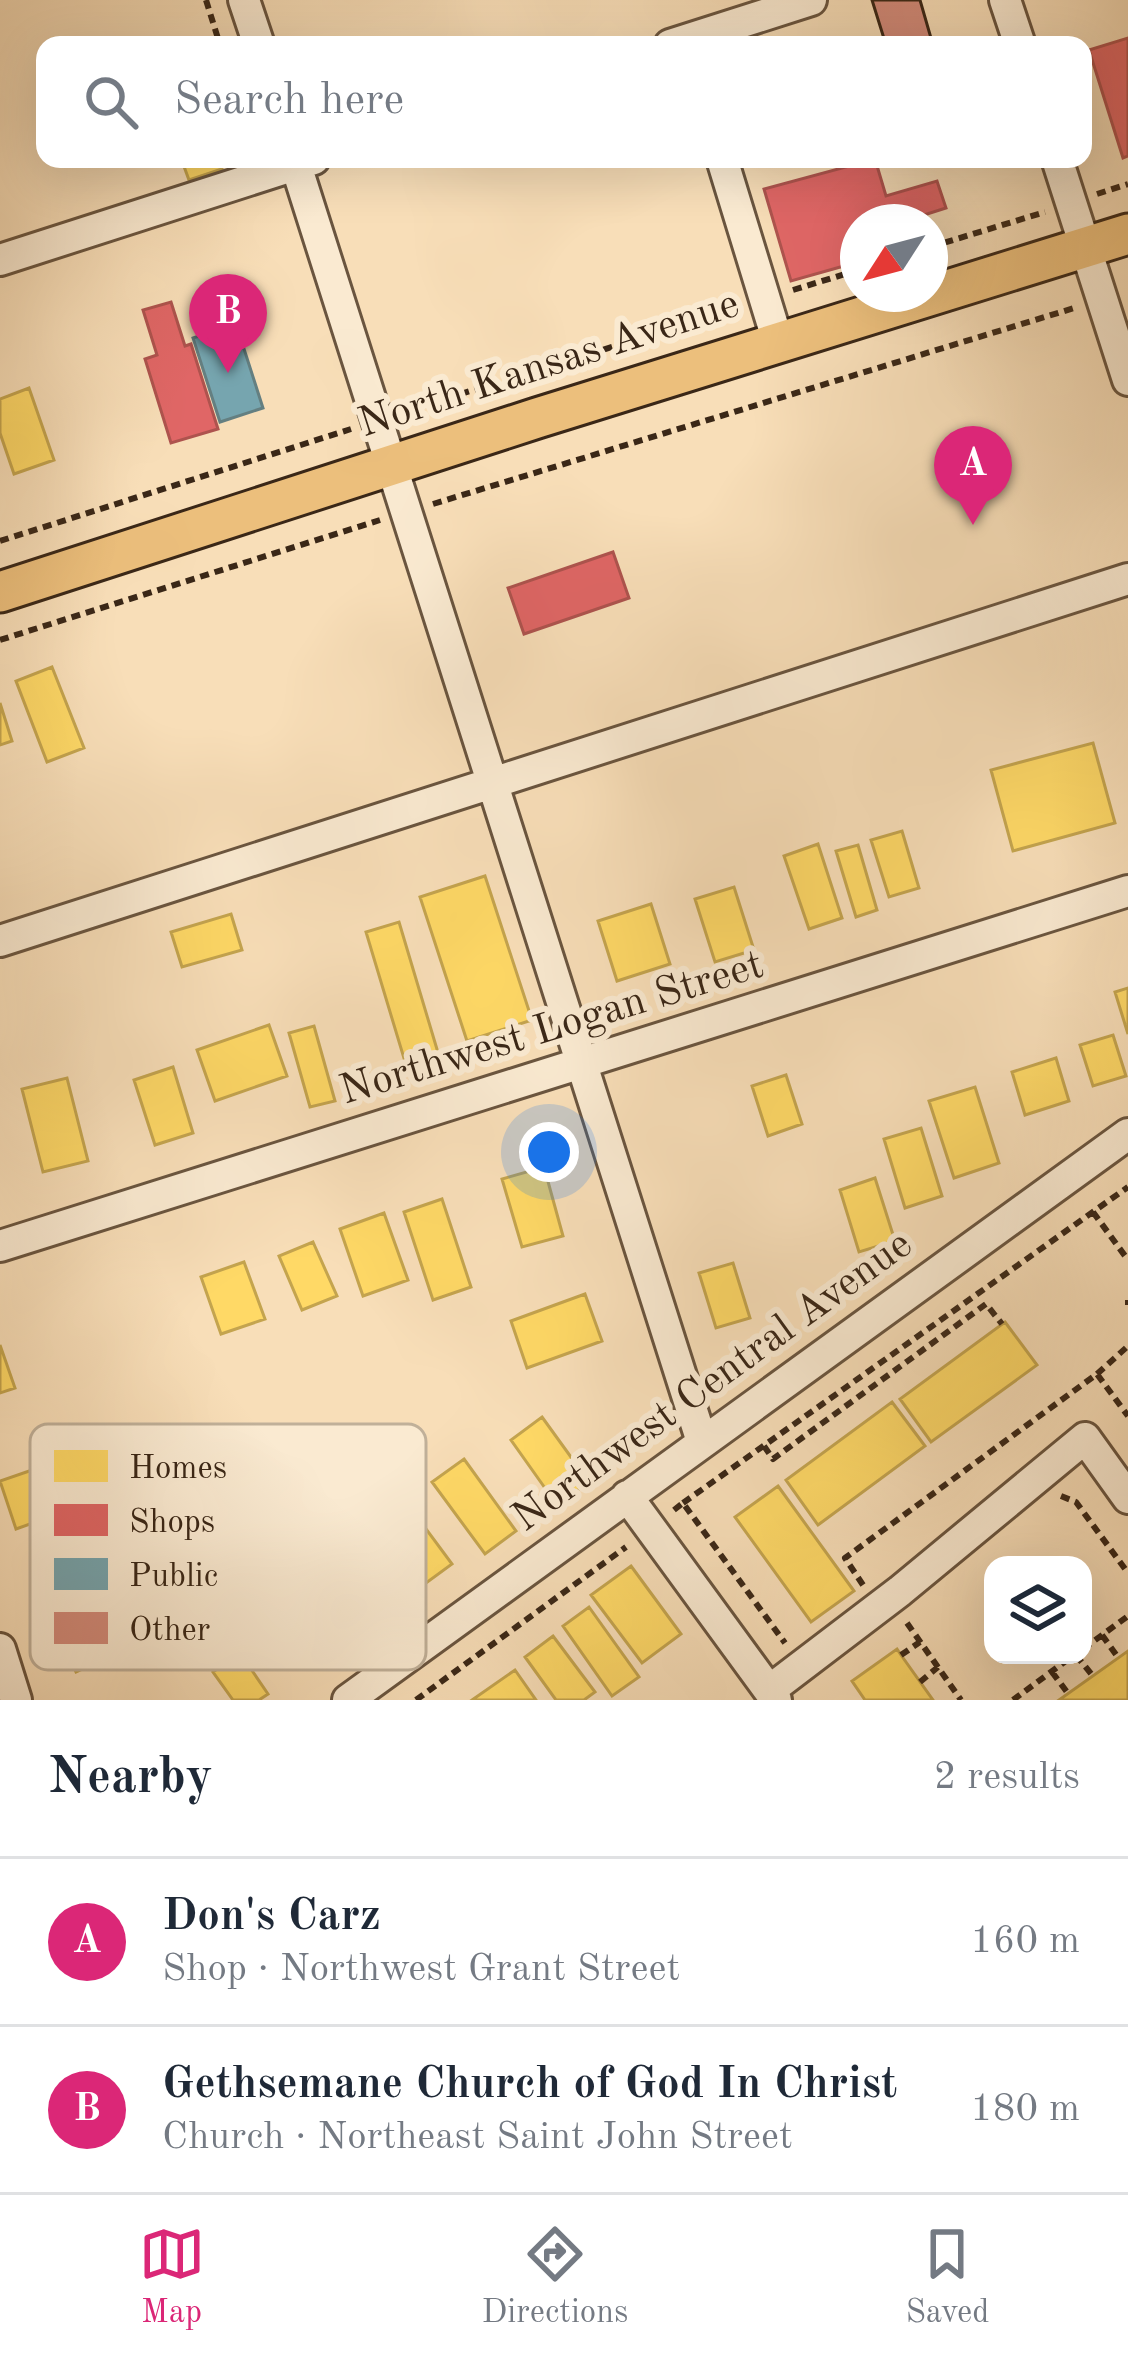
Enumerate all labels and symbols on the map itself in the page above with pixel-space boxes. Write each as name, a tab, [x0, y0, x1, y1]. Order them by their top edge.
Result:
north arrow	[840, 204, 948, 312]
pin: B	[189, 274, 267, 373]
street label: North Kansas Avenue	[354, 284, 744, 446]
pin: A	[934, 426, 1012, 525]
street label: Northwest Logan Street	[335, 944, 769, 1114]
your location	[519, 1122, 579, 1182]
street label: Northwest Central Avenue	[506, 1223, 920, 1541]
legend	[30, 1424, 426, 1670]
text: Homes	[129, 1453, 227, 1486]
text: Shops	[129, 1507, 215, 1540]
text: Public	[129, 1561, 218, 1594]
text: Other	[129, 1615, 210, 1648]

